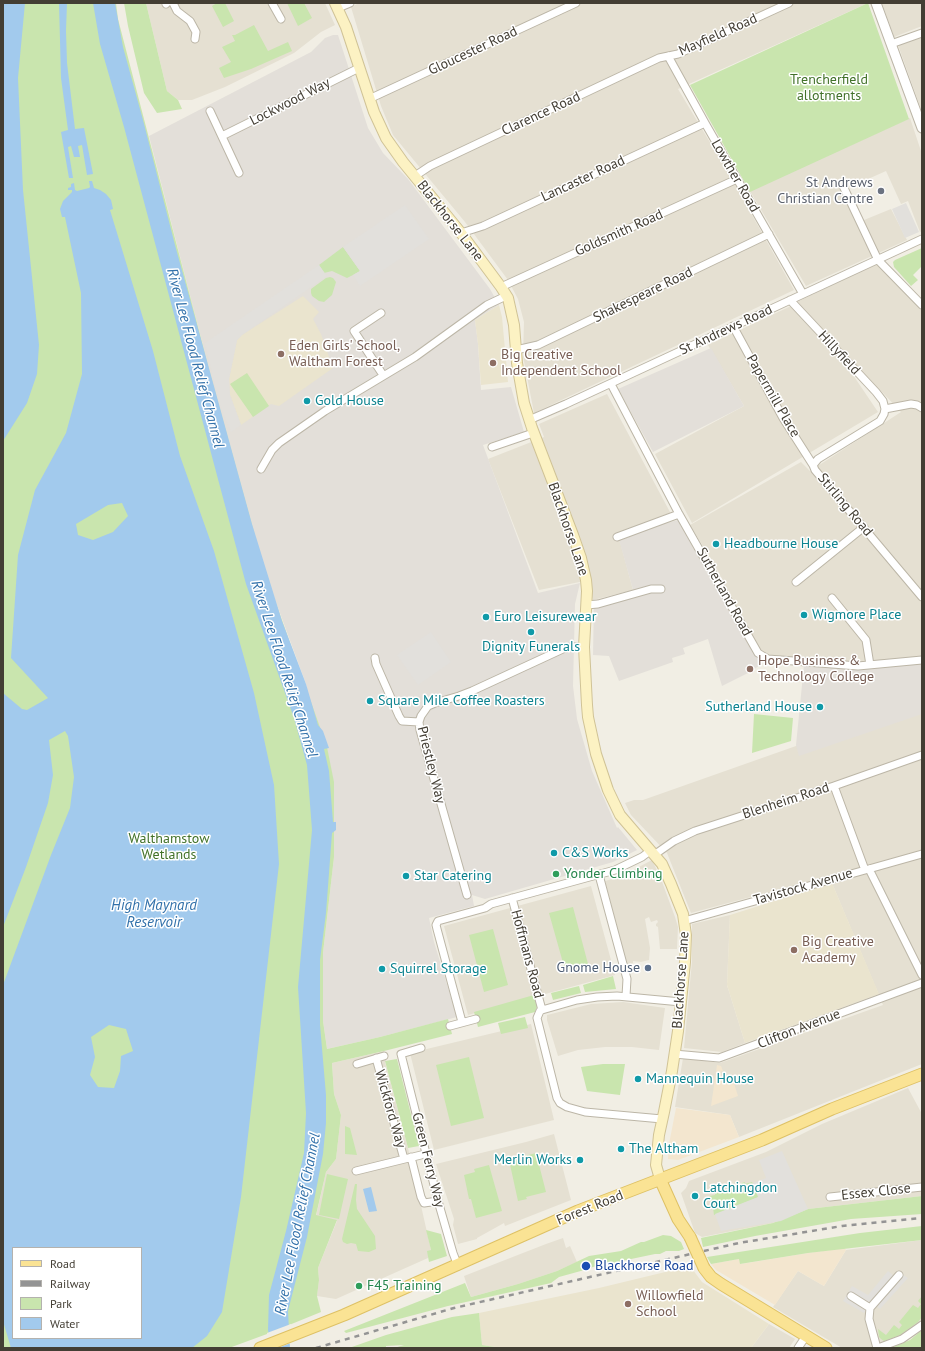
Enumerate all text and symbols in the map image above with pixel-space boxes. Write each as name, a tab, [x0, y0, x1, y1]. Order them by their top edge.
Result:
street label: Mayfield Road	[676, 10, 760, 60]
street label: Gloucester Road	[426, 23, 520, 79]
park label: Trencherfield allotments	[790, 72, 868, 104]
street label: Lockwood Way	[247, 75, 333, 129]
street label: Clarence Road	[499, 88, 583, 140]
street label: Lowther Road	[707, 136, 763, 216]
street label: Lancaster Road	[538, 152, 628, 206]
place label: St Andrews Christian Centre	[777, 175, 873, 208]
street label: Blackhorse Lane	[413, 177, 487, 265]
marker: St Andrews Christian Centre	[876, 186, 886, 196]
street label: Goldsmith Road	[572, 206, 666, 260]
street label: Shakespeare Road	[591, 264, 695, 326]
water label: River Lee Flood Relief Channel	[162, 266, 228, 450]
street label: St Andrews Road	[677, 301, 775, 359]
street label: Hillyfield	[814, 327, 864, 379]
place label: Eden Girls' School, Waltham Forest	[289, 338, 400, 370]
place label: Big Creative Independent School	[501, 347, 621, 380]
marker: Eden Girls' School, Waltham Forest	[276, 349, 286, 359]
street label: Papermill Place	[743, 352, 803, 440]
marker: Big Creative Independent School	[488, 358, 498, 368]
place label: Gold House	[315, 393, 384, 409]
marker: Gold House	[302, 396, 312, 406]
street label: Stirling Road	[814, 470, 876, 540]
street label: Blackhorse Lane	[544, 480, 592, 578]
place label: Headbourne House	[724, 536, 838, 552]
marker: Headbourne House	[711, 539, 721, 549]
street label: Sutherland Road	[693, 545, 755, 639]
water label: River Lee Flood Relief Channel	[247, 578, 321, 760]
place label: Wigmore Place	[812, 607, 901, 623]
place label: Euro Leisurewear	[494, 609, 596, 625]
marker: Wigmore Place	[799, 610, 809, 620]
marker: Euro Leisurewear	[481, 612, 491, 622]
marker: Dignity Funerals	[526, 627, 536, 637]
place label: Dignity Funerals	[482, 639, 580, 655]
place label: Hope Business & Technology College	[758, 653, 874, 686]
marker: Hope Business & Technology College	[745, 664, 755, 674]
place label: Square Mile Coffee Roasters	[378, 693, 545, 709]
marker: Square Mile Coffee Roasters	[365, 696, 375, 706]
place label: Sutherland House	[705, 699, 812, 715]
marker: Sutherland House	[815, 702, 825, 712]
street label: Priestley Way	[413, 725, 449, 805]
street label: Blenheim Road	[740, 779, 832, 823]
park label: Walthamstow Wetlands	[129, 831, 209, 864]
place label: C&S Works	[562, 845, 628, 861]
marker: C&S Works	[549, 848, 559, 858]
street label: Tavistock Avenue	[752, 865, 854, 909]
place label: Yonder Climbing	[564, 866, 663, 882]
place label: Star Catering	[414, 868, 492, 884]
marker: Yonder Climbing	[551, 869, 561, 879]
marker: Star Catering	[401, 871, 411, 881]
water label: High Maynard Reservoir	[111, 897, 197, 932]
street label: Hoffmans Road	[507, 908, 547, 1000]
street label: Blackhorse Lane	[669, 931, 693, 1029]
place label: Big Creative Academy	[802, 934, 874, 966]
marker: Big Creative Academy	[789, 945, 799, 955]
place label: Gnome House	[557, 960, 640, 976]
place label: Squirrel Storage	[390, 961, 487, 977]
marker: Gnome House	[643, 963, 653, 973]
marker: Squirrel Storage	[377, 964, 387, 974]
street label: Clifton Avenue	[755, 1006, 843, 1052]
street label: Wickford Way	[371, 1068, 409, 1150]
place label: Mannequin House	[646, 1071, 754, 1087]
marker: Mannequin House	[633, 1074, 643, 1084]
street label: Green Ferry Way	[408, 1111, 448, 1209]
water label: River Lee Flood Relief Channel	[272, 1131, 324, 1317]
place label: The Altham	[629, 1141, 698, 1157]
marker: The Altham	[616, 1144, 626, 1154]
place label: Merlin Works	[494, 1152, 572, 1168]
marker: Merlin Works	[575, 1155, 585, 1165]
place label: Latchingdon Court	[703, 1180, 777, 1212]
street label: Essex Close	[841, 1180, 911, 1204]
street label: Forest Road	[554, 1187, 626, 1229]
marker: Latchingdon Court	[690, 1191, 700, 1201]
legend	[12, 1247, 142, 1339]
text: Road	[50, 1256, 75, 1271]
place label: Blackhorse Road	[595, 1258, 694, 1274]
marker: Blackhorse Road	[580, 1260, 592, 1272]
text: Railway	[50, 1276, 90, 1291]
place label: F45 Training	[367, 1278, 442, 1294]
marker: F45 Training	[354, 1281, 364, 1291]
place label: Willowfield School	[636, 1288, 703, 1320]
text: Park	[50, 1296, 72, 1311]
marker: Willowfield School	[623, 1299, 633, 1309]
text: Water	[50, 1316, 80, 1331]

